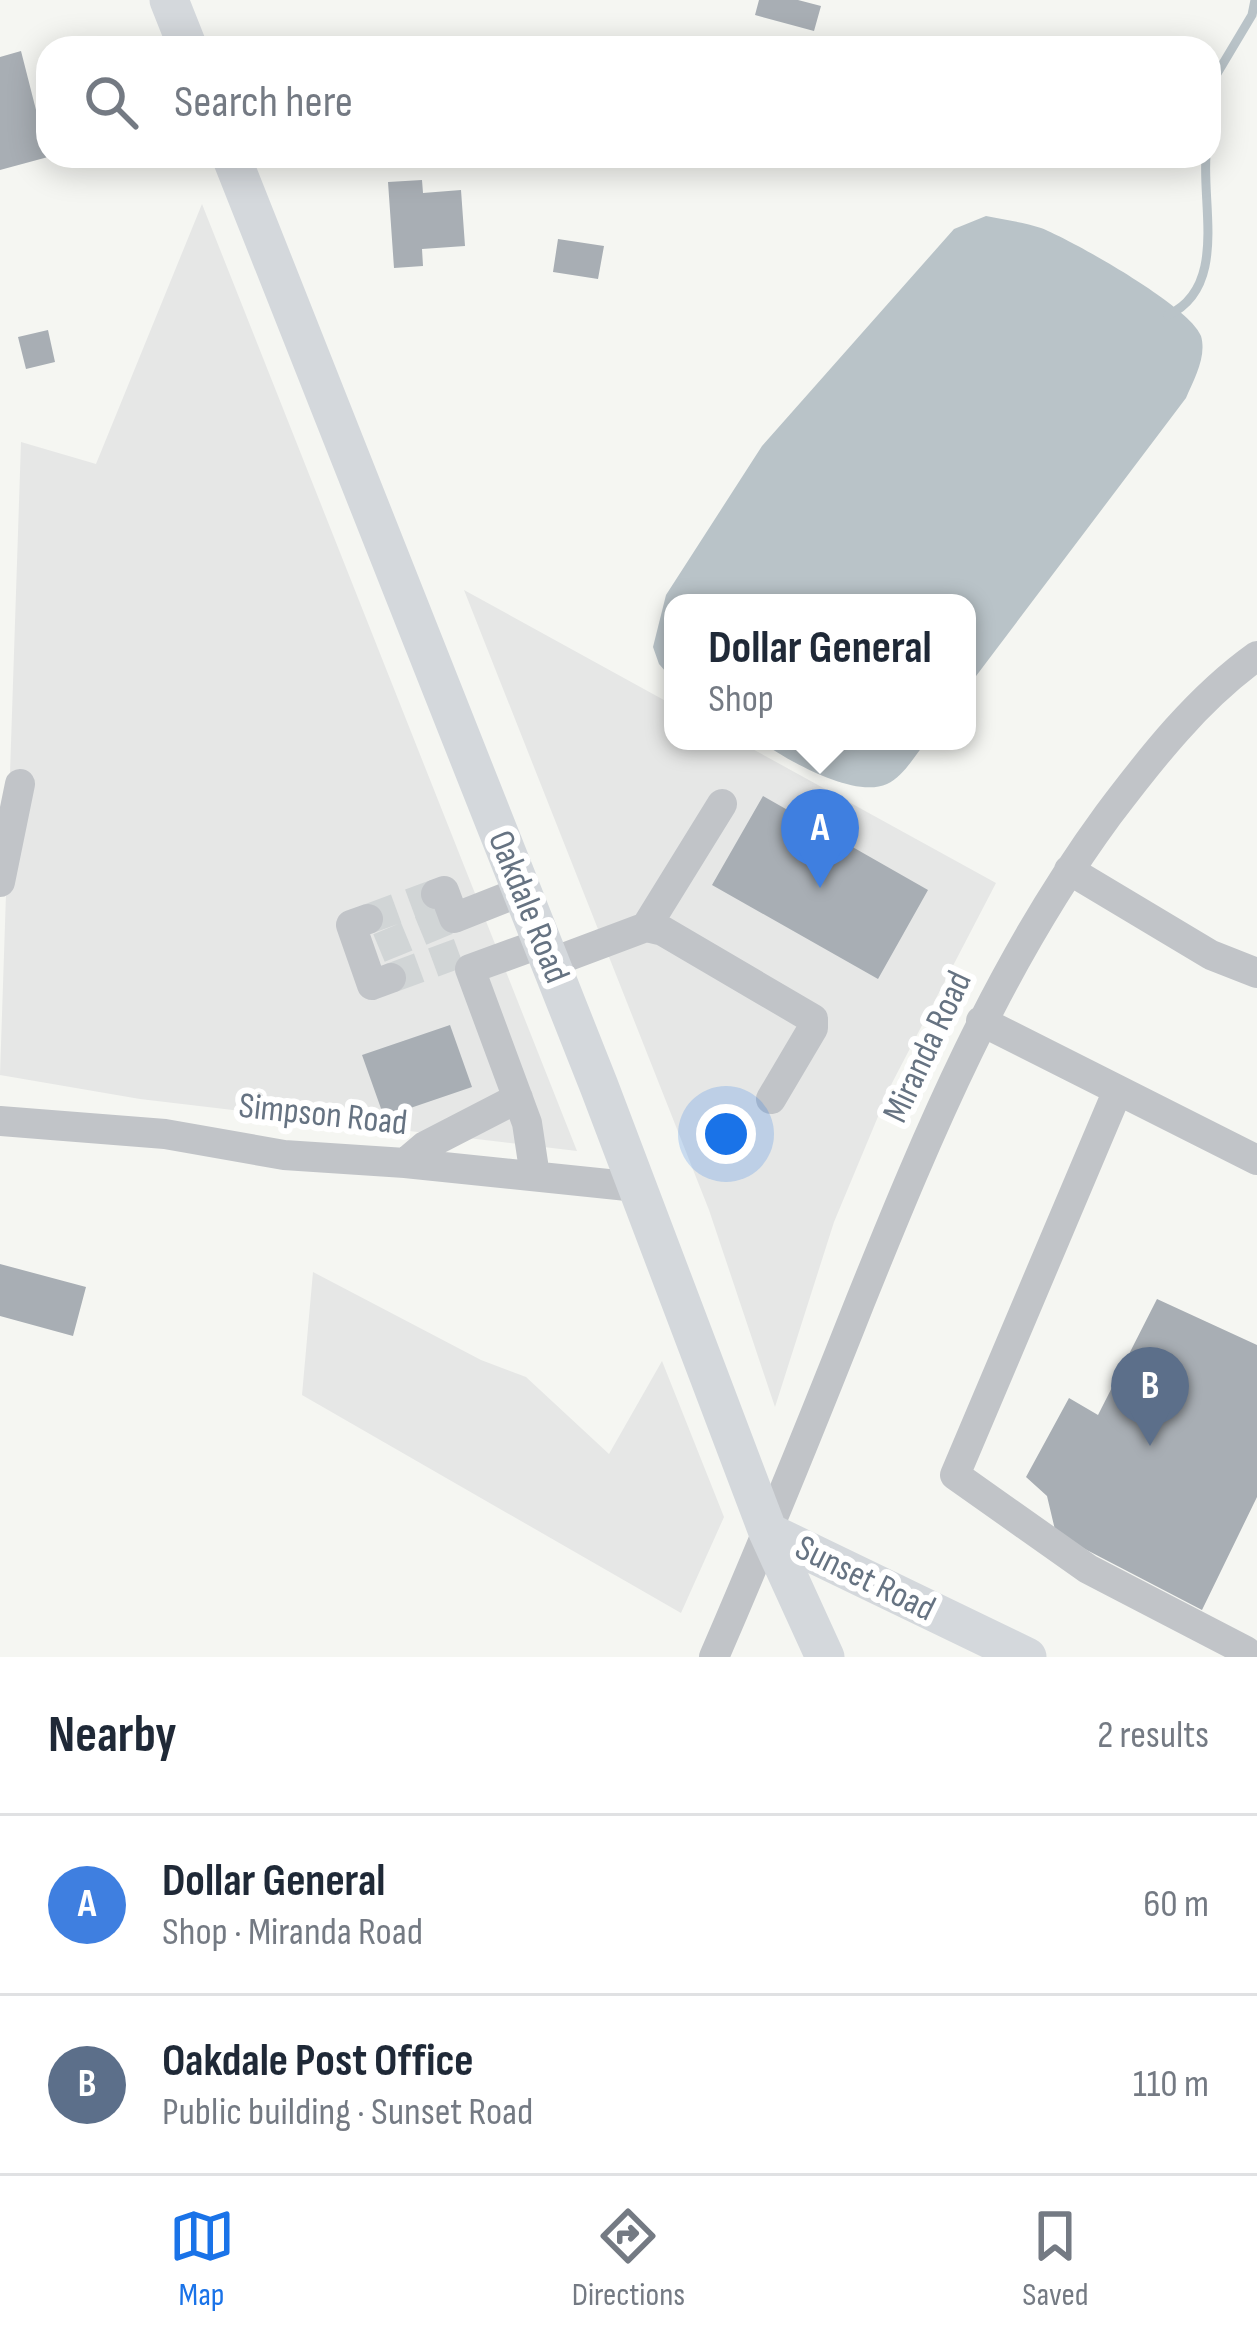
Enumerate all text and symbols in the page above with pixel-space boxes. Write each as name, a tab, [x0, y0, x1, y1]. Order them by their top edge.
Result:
search box	[36, 36, 1221, 168]
icon: search	[78, 69, 144, 135]
text: Search here	[174, 75, 353, 130]
popup	[664, 594, 976, 750]
text: Dollar General	[708, 621, 932, 676]
text: Shop	[708, 676, 774, 723]
pin: A	[781, 789, 859, 888]
street label: Oakdale Road	[478, 825, 578, 989]
street label: Miranda Road	[874, 965, 982, 1129]
street label: Simpson Road	[237, 1085, 409, 1145]
your location	[696, 1104, 756, 1164]
pin: B	[1111, 1347, 1189, 1446]
street label: Sunset Road	[788, 1527, 942, 1631]
text: Nearby	[48, 1705, 177, 1766]
text: 2 results	[1097, 1712, 1209, 1759]
text: Dollar General	[162, 1854, 385, 1909]
text: A	[78, 1881, 96, 1928]
text: 60 m	[1143, 1881, 1209, 1928]
text: Shop · Miranda Road	[162, 1909, 423, 1956]
text: Oakdale Post Office	[162, 2034, 474, 2089]
text: B	[78, 2061, 96, 2108]
text: 110 m	[1133, 2061, 1209, 2108]
text: Public building · Sunset Road	[162, 2089, 533, 2136]
tab: Map	[169, 2203, 235, 2315]
tab: Directions	[572, 2203, 685, 2315]
tab: Saved	[1022, 2203, 1088, 2315]

